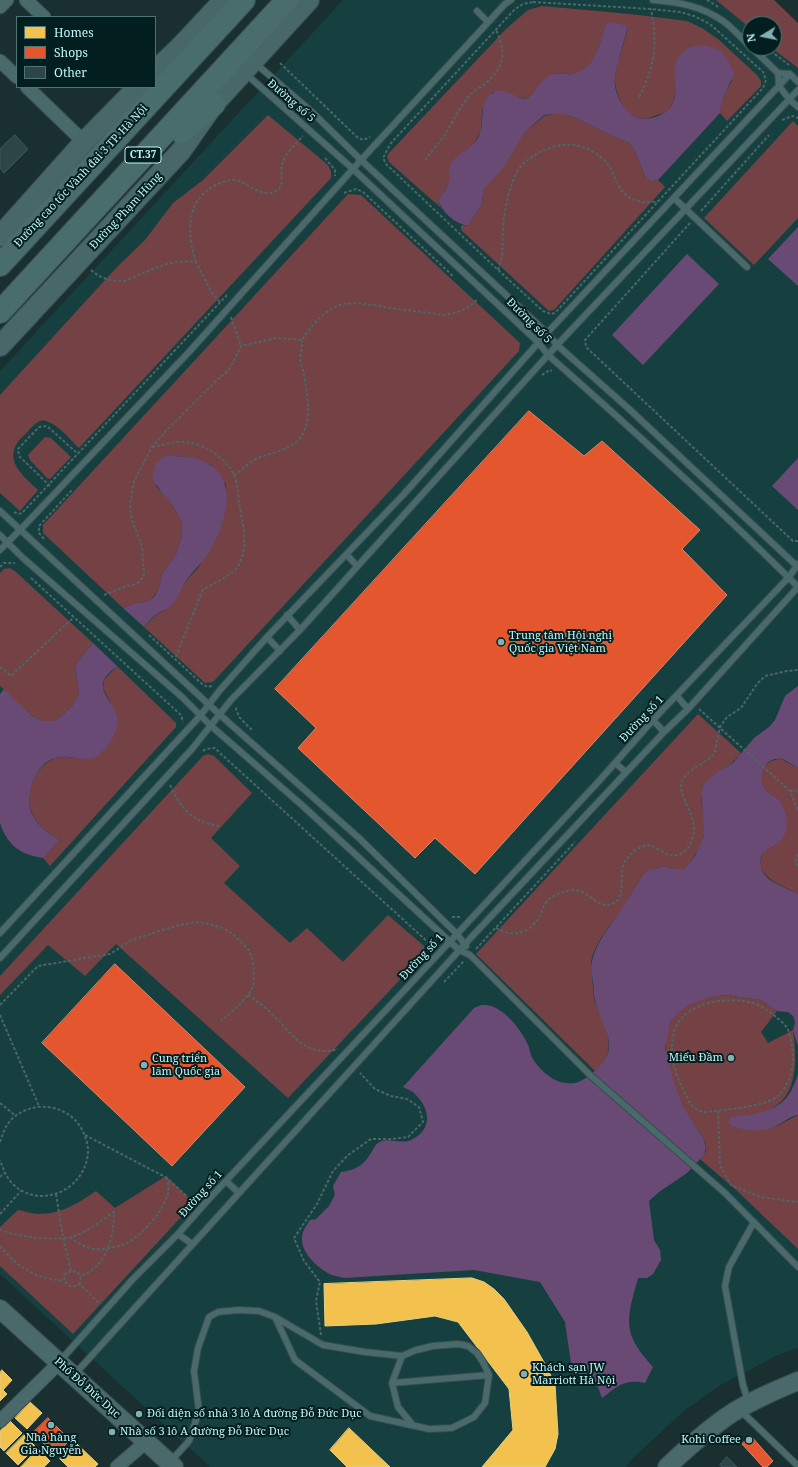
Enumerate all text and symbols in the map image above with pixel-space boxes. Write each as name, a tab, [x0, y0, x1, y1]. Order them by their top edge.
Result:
legend	[16, 16, 156, 88]
north arrow	[742, 16, 782, 56]
text: Homes	[54, 24, 94, 41]
text: N	[743, 32, 759, 44]
text: Shops	[54, 44, 88, 61]
text: Other	[54, 64, 87, 81]
street label: Đường số 5	[265, 77, 317, 125]
street label: Đường cao tốc Vành đai 3 TP. Hà Nội	[12, 102, 150, 250]
road number: CT.37	[125, 147, 161, 163]
street label: Đường Phạm Hùng	[87, 170, 165, 252]
street label: Đường số 5	[504, 296, 554, 346]
place label: Trung tâm Hội nghị Quốc gia Việt Nam	[509, 629, 612, 655]
marker: Trung tâm Hội nghị Quốc gia Việt Nam	[496, 637, 506, 647]
street label: Đường số 1	[617, 693, 667, 745]
street label: Đường số 1	[397, 931, 447, 983]
place label: Miếu Đầm	[669, 1051, 723, 1065]
place label: Cung triển lãm Quốc gia	[152, 1052, 220, 1078]
marker: Miếu Đầm	[726, 1053, 736, 1063]
marker: Cung triển lãm Quốc gia	[139, 1060, 149, 1070]
street label: Đường số 1	[177, 1168, 225, 1220]
street label: Phố Đỗ Đức Dục	[51, 1355, 123, 1421]
place label: Khách sạn JW Marriott Hà Nội	[532, 1361, 615, 1387]
marker: Khách sạn JW Marriott Hà Nội	[519, 1369, 529, 1379]
place label: Đối diện số nhà 3 lô A đường Đỗ Đức Dục	[147, 1407, 362, 1421]
marker: Đối diện số nhà 3 lô A đường Đỗ Đức Dục	[134, 1409, 144, 1419]
marker: Nhà hàng Gia Nguyễn	[46, 1420, 56, 1430]
place label: Nhà số 3 lô A đường Đỗ Đức Dục	[120, 1425, 289, 1439]
marker: Nhà số 3 lô A đường Đỗ Đức Dục	[107, 1427, 117, 1437]
place label: Nhà hàng Gia Nguyễn	[21, 1431, 81, 1457]
place label: Kohi Coffee	[681, 1433, 741, 1447]
marker: Kohi Coffee	[744, 1435, 754, 1445]

